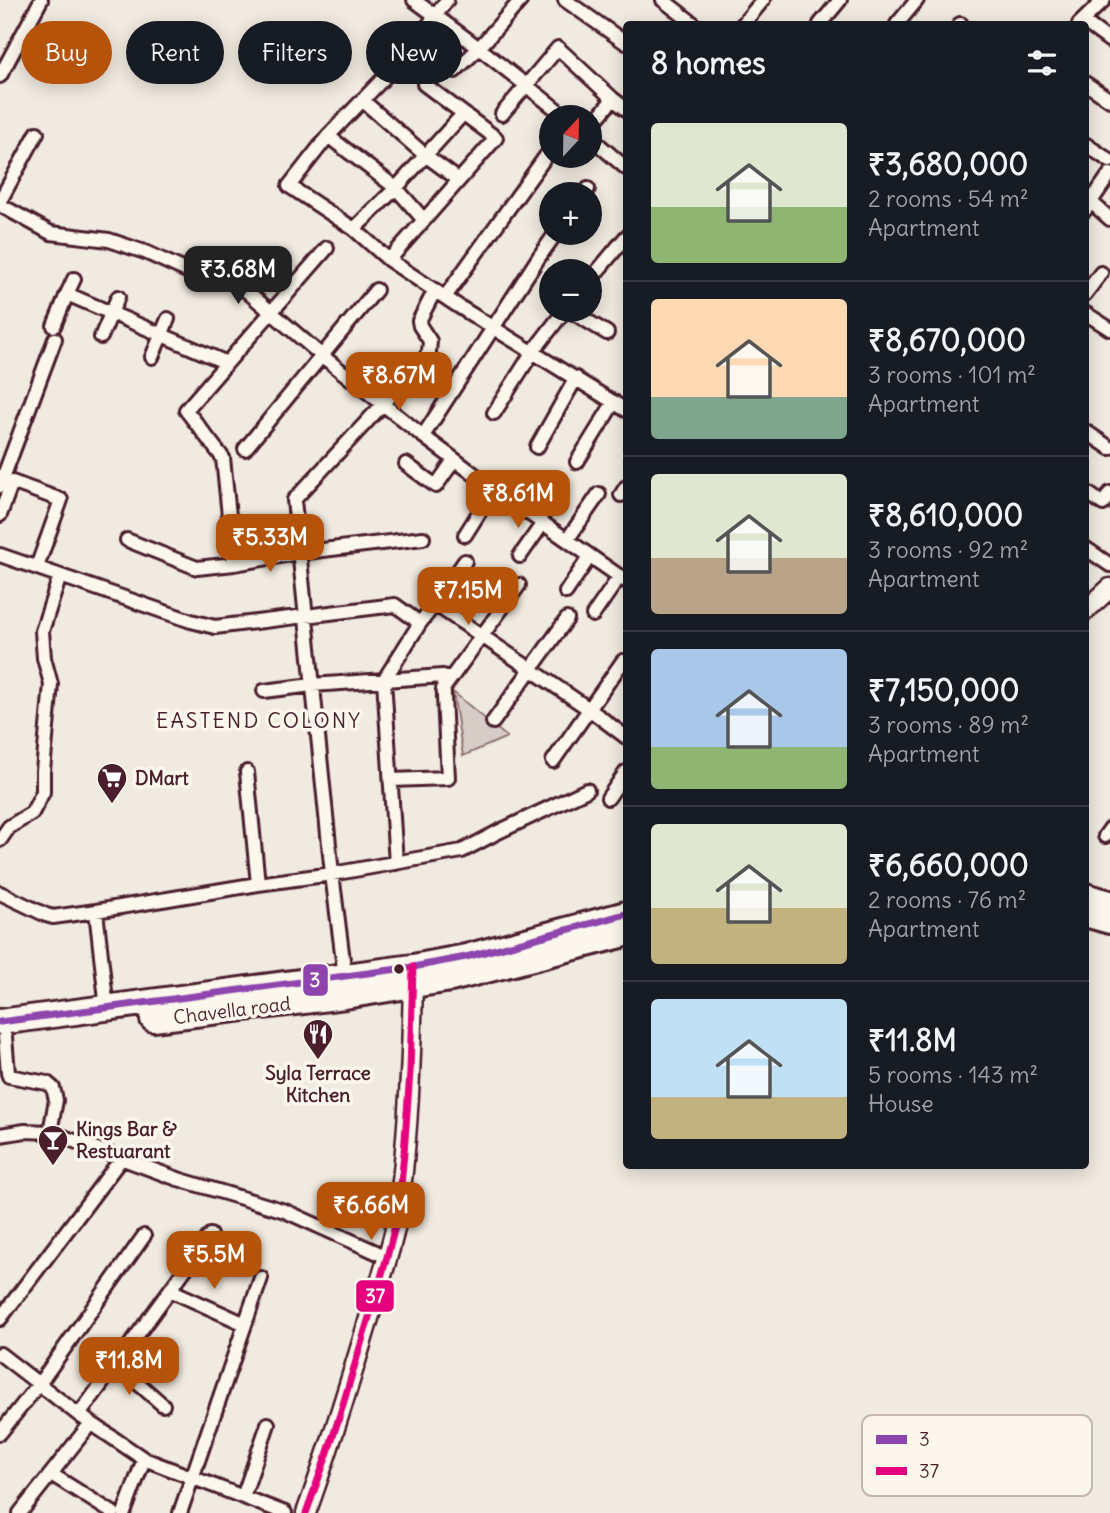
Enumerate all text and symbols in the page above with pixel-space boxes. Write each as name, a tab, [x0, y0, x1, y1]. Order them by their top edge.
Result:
chip: Buy	[21, 21, 112, 84]
chip: Rent	[126, 21, 224, 84]
chip: Filters	[238, 21, 352, 84]
chip: New	[366, 21, 462, 84]
text: 8 homes	[651, 44, 766, 82]
icon: filters	[1023, 44, 1061, 82]
north arrow	[539, 105, 602, 168]
map controls	[539, 105, 602, 322]
text: ₹3,680,000	[868, 145, 1028, 183]
icon: home	[707, 151, 791, 235]
button: +	[539, 182, 602, 245]
text: 2 rooms · 54 m²	[868, 184, 1029, 213]
text: Apartment	[868, 213, 980, 242]
pin: ₹3.68M	[181, 246, 295, 306]
text: ₹3.68M	[200, 254, 276, 283]
button: −	[539, 259, 602, 322]
text: ₹8,670,000	[868, 321, 1026, 359]
icon: home	[707, 327, 791, 411]
pin: ₹8.67M	[342, 352, 456, 412]
text: ₹8.67M	[362, 360, 436, 389]
text: 3 rooms · 101 m²	[868, 360, 1036, 389]
text: Apartment	[868, 389, 980, 418]
pin: ₹8.61M	[461, 470, 575, 530]
text: ₹8.61M	[482, 478, 554, 507]
text: ₹8,610,000	[868, 496, 1023, 534]
icon: home	[707, 502, 791, 586]
pin: ₹5.33M	[213, 514, 327, 574]
text: ₹5.33M	[232, 522, 308, 551]
text: 3 rooms · 92 m²	[868, 535, 1028, 564]
text: Apartment	[868, 564, 980, 593]
pin: ₹7.15M	[411, 568, 525, 627]
text: ₹7.15M	[433, 575, 503, 604]
text: ₹7,150,000	[868, 671, 1019, 709]
icon: home	[707, 677, 791, 761]
district label: EASTEND COLONY	[156, 707, 362, 734]
text: 3 rooms · 89 m²	[868, 710, 1029, 739]
text: Apartment	[868, 739, 980, 768]
supermarket icon: DMart	[95, 761, 129, 805]
place label: DMart	[135, 766, 189, 790]
text: ₹6,660,000	[868, 846, 1029, 884]
icon: home	[707, 852, 791, 936]
text: 2 rooms · 76 m²	[868, 885, 1026, 914]
text: Apartment	[868, 914, 980, 943]
unlabelled marker	[392, 962, 406, 976]
line badge: 3	[302, 963, 329, 997]
text: 3	[310, 968, 320, 992]
street label: Chavella road	[172, 991, 292, 1029]
restaurant icon: Syla Terrace Kitchen	[301, 1017, 335, 1061]
text: ₹11.8M	[868, 1021, 957, 1059]
icon: home	[707, 1027, 791, 1111]
text: 5 rooms · 143 m²	[868, 1060, 1038, 1089]
place label: Syla Terrace Kitchen	[265, 1061, 371, 1107]
text: House	[868, 1089, 934, 1118]
place label: Kings Bar & Restuarant	[76, 1117, 177, 1163]
bar icon: Kings Bar & Restuarant	[36, 1123, 70, 1167]
pin: ₹6.66M	[314, 1182, 428, 1242]
text: ₹6.66M	[333, 1190, 409, 1219]
pin: ₹5.5M	[165, 1232, 263, 1291]
text: ₹5.5M	[182, 1239, 246, 1268]
line badge: 37	[355, 1279, 395, 1313]
text: 37	[365, 1284, 386, 1308]
pin: ₹11.8M	[72, 1338, 186, 1397]
text: ₹11.8M	[95, 1345, 163, 1374]
legend	[862, 1415, 1092, 1496]
text: 3	[919, 1427, 930, 1451]
text: 37	[919, 1459, 939, 1483]

